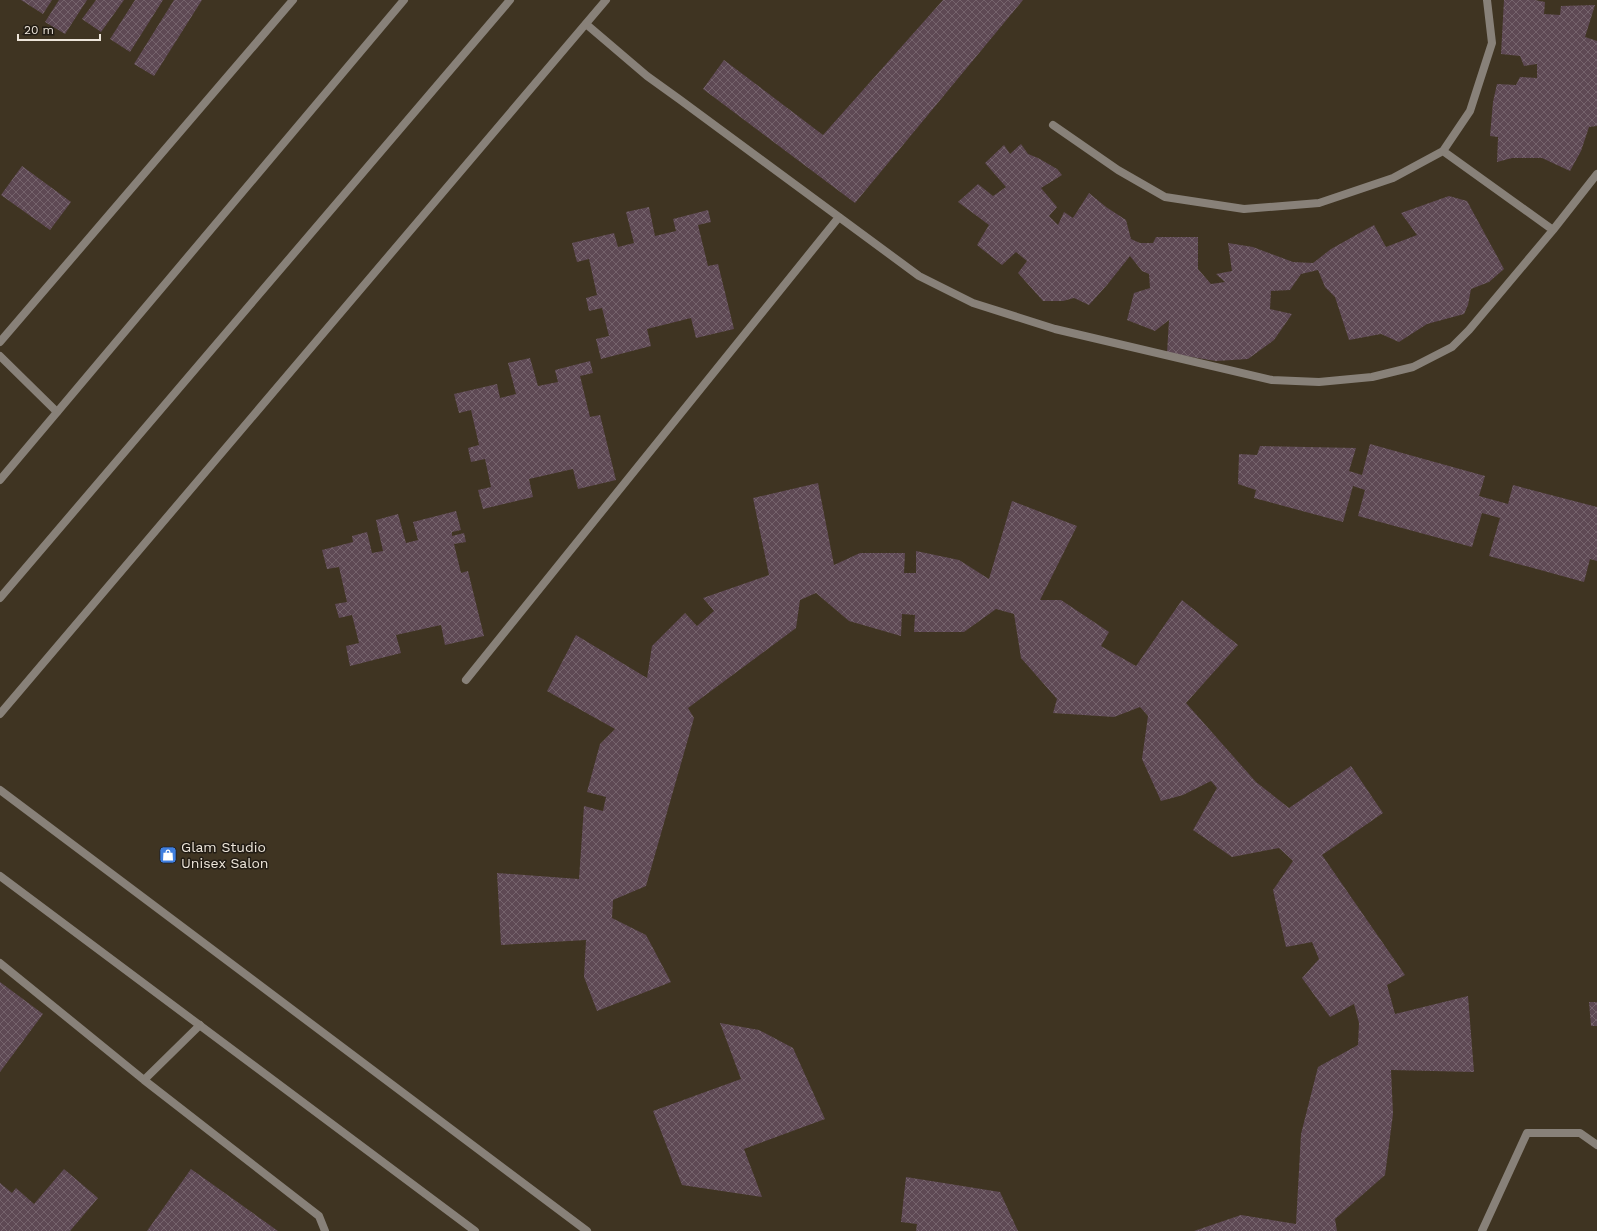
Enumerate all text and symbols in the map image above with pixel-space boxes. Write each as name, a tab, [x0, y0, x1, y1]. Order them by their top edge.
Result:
scale bar	[18, 16, 100, 42]
text: 20 m	[24, 23, 54, 37]
place label: Glam Studio Unisex Salon	[181, 839, 269, 871]
shop icon: Glam Studio Unisex Salon	[158, 845, 178, 865]

